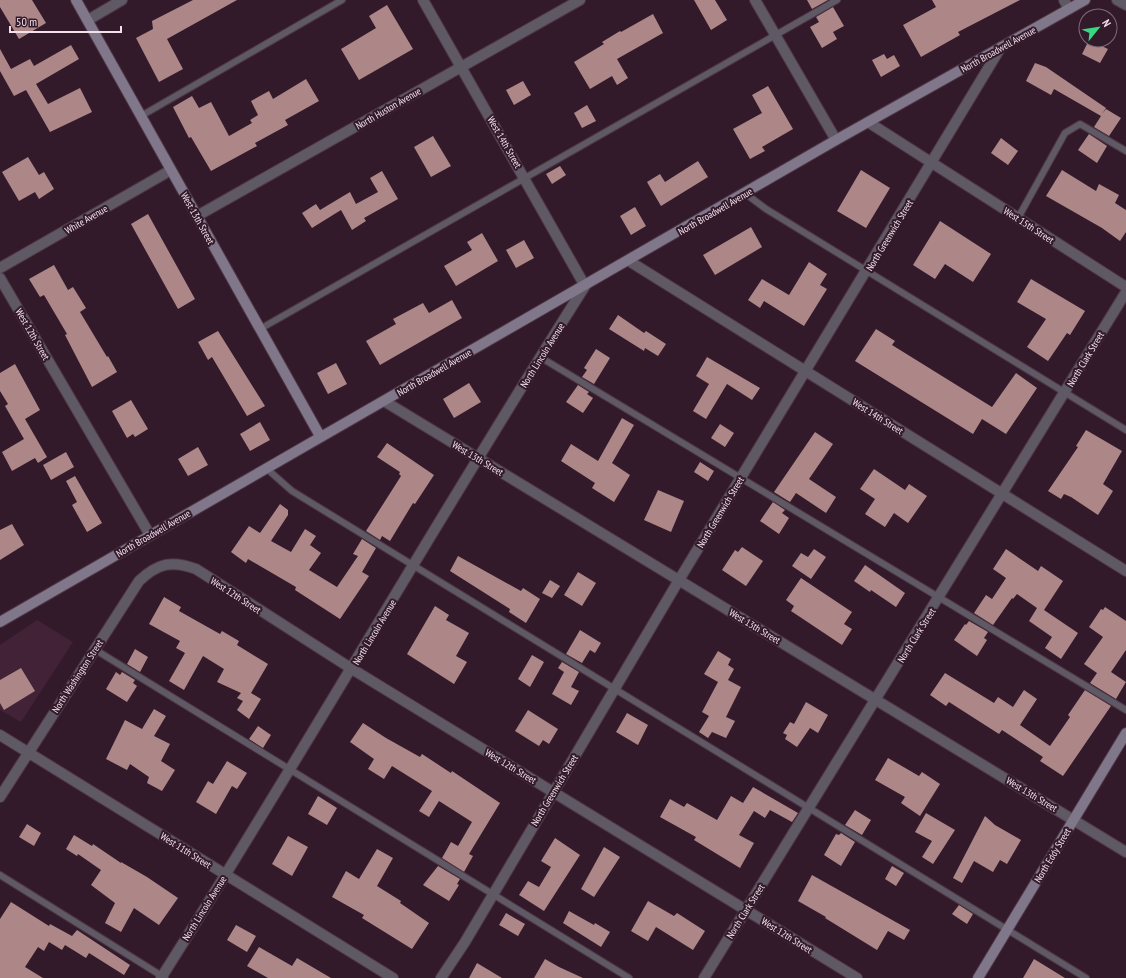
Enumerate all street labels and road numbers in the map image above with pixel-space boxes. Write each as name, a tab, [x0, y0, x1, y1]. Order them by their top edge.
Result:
street label: North Broadwell Avenue	[958, 23, 1038, 75]
street label: North Huston Avenue	[353, 84, 423, 132]
street label: West 14th Street	[485, 114, 525, 171]
street label: North Broadwell Avenue	[676, 185, 755, 238]
street label: West 13th Street	[178, 190, 217, 247]
street label: North Greenwich Street	[863, 197, 916, 273]
street label: White Avenue	[63, 202, 110, 237]
street label: West 15th Street	[1001, 204, 1057, 247]
street label: West 12th Street	[13, 306, 53, 363]
street label: North Lincoln Avenue	[517, 320, 568, 390]
street label: North Clark Street	[1064, 329, 1107, 389]
street label: North Broadwell Avenue	[395, 346, 474, 399]
street label: West 14th Street	[850, 396, 906, 437]
street label: West 13th Street	[450, 438, 506, 479]
street label: North Greenwich Street	[694, 474, 747, 550]
street label: North Broadwell Avenue	[114, 507, 193, 560]
street label: West 12th Street	[208, 574, 264, 617]
street label: North Lincoln Avenue	[350, 597, 399, 667]
street label: North Clark Street	[894, 605, 939, 665]
street label: West 13th Street	[727, 606, 783, 647]
street label: North Washington Street	[49, 637, 106, 715]
street label: West 12th Street	[483, 746, 539, 787]
street label: North Greenwich Street	[528, 752, 581, 828]
street label: West 13th Street	[1004, 774, 1060, 815]
street label: North Eddy Street	[1031, 825, 1074, 885]
street label: West 11th Street	[158, 830, 214, 871]
street label: North Lincoln Avenue	[179, 873, 230, 943]
street label: North Clark Street	[723, 881, 768, 941]
street label: West 12th Street	[759, 915, 815, 956]

